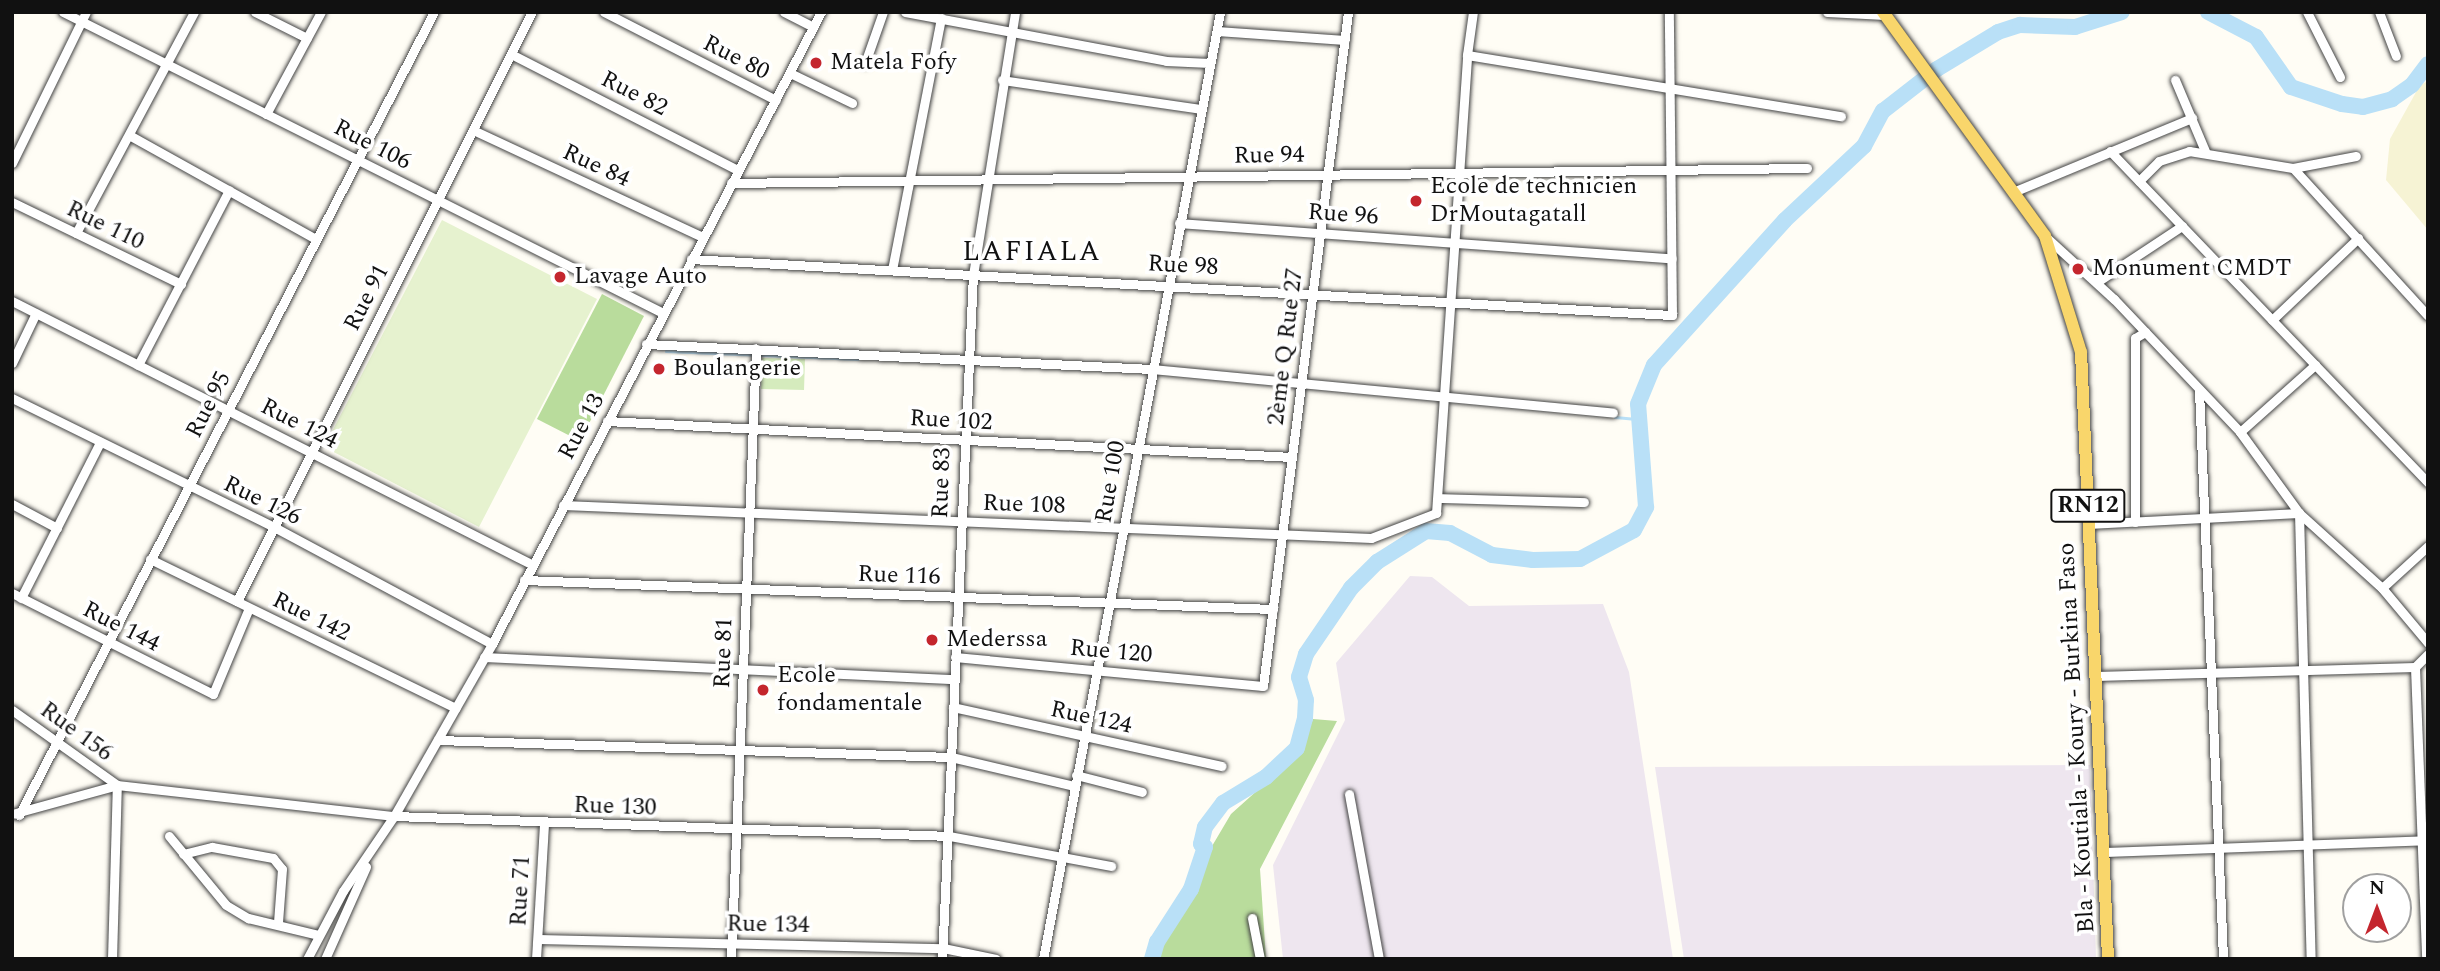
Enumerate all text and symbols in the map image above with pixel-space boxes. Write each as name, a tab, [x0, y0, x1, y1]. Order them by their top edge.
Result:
street label: Rue 80	[698, 29, 774, 87]
place label: Matela Fofy	[830, 49, 956, 77]
marker: Matela Fofy	[808, 55, 824, 71]
street label: Rue 82	[596, 65, 672, 123]
street label: Rue 106	[329, 113, 415, 177]
street label: Rue 84	[558, 138, 634, 194]
street label: Rue 94	[1233, 141, 1305, 171]
place label: Ecole de technicien DrMoutagatall	[1430, 173, 1637, 229]
marker: Ecole de technicien DrMoutagatall	[1408, 193, 1424, 209]
street label: Rue 110	[61, 195, 149, 257]
street label: Rue 96	[1307, 198, 1379, 232]
district label: LAFIALA	[963, 235, 1101, 269]
street label: Rue 98	[1147, 250, 1219, 282]
place label: Monument CMDT	[2092, 255, 2291, 283]
street label: Rue 91	[338, 260, 396, 336]
marker: Monument CMDT	[2070, 261, 2086, 277]
place label: Lavage Auto	[574, 263, 707, 291]
street label: 2ème Q Rue 27	[1262, 267, 1310, 427]
marker: Lavage Auto	[552, 269, 568, 285]
place label: Boulangerie	[673, 355, 801, 383]
marker: Boulangerie	[651, 361, 667, 377]
street label: Rue 95	[180, 367, 238, 443]
street label: Rue 13	[553, 389, 611, 465]
street label: Rue 124	[256, 392, 342, 456]
street label: Rue 102	[909, 404, 993, 438]
street label: Rue 100	[1090, 439, 1132, 525]
street label: Rue 83	[926, 447, 958, 519]
street label: Rue 126	[218, 470, 306, 532]
road number: RN12	[2050, 486, 2126, 526]
street label: Rue 108	[982, 489, 1066, 521]
street label: Bla - Koutiala - Koury - Burkina Faso	[2052, 542, 2102, 934]
street label: Rue 116	[857, 560, 941, 592]
street label: Rue 142	[267, 586, 355, 648]
street label: Rue 144	[78, 595, 164, 659]
street label: Rue 81	[708, 617, 740, 689]
place label: Mederssa	[946, 626, 1047, 654]
marker: Mederssa	[924, 632, 940, 648]
street label: Rue 120	[1068, 634, 1154, 670]
place label: Ecole fondamentale	[777, 662, 922, 718]
marker: Ecole fondamentale	[755, 682, 771, 698]
street label: Rue 124	[1047, 695, 1135, 741]
street label: Rue 156	[34, 696, 118, 768]
street label: Rue 130	[573, 791, 657, 823]
street label: Rue 71	[505, 855, 537, 927]
north arrow	[2342, 873, 2412, 943]
text: N	[2369, 874, 2385, 903]
street label: Rue 134	[726, 910, 810, 940]

